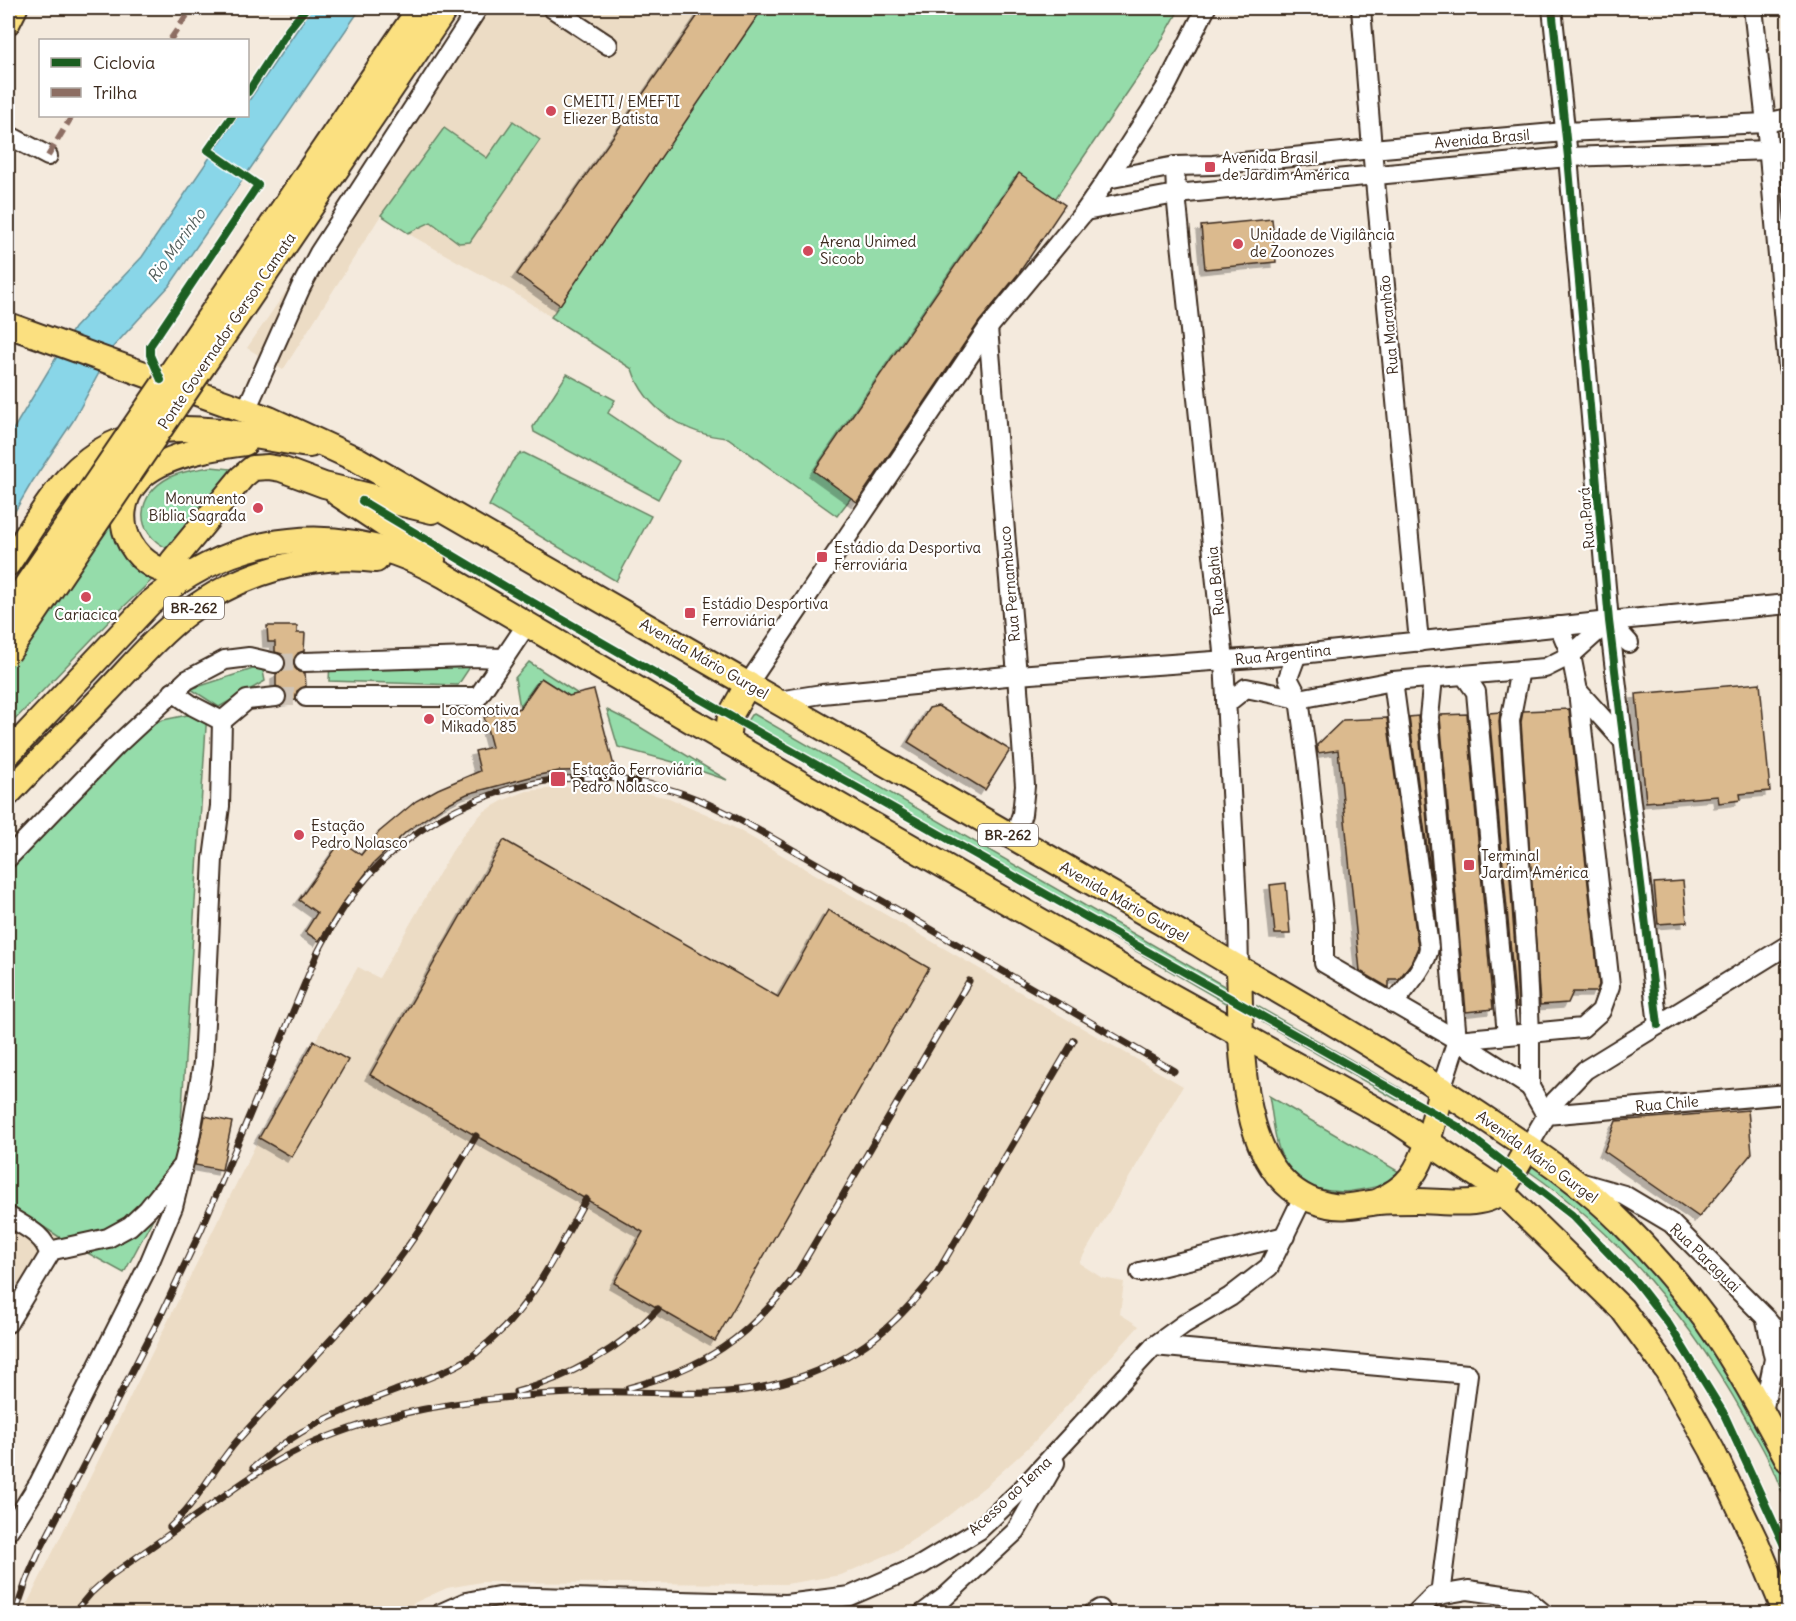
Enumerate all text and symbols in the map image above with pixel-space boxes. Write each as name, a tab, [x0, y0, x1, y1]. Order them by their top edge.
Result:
legend	[39, 39, 249, 117]
text: Ciclovia	[93, 51, 155, 74]
text: Trilha	[93, 81, 137, 104]
place label: CMEITI / EMEFTI Eliezer Batista	[563, 92, 680, 128]
marker: CMEITI / EMEFTI Eliezer Batista	[544, 104, 558, 118]
street label: Avenida Brasil	[1433, 125, 1531, 152]
place label: Avenida Brasil de Jardim América	[1222, 148, 1350, 184]
marker: Avenida Brasil de Jardim América	[1203, 160, 1217, 174]
water label: Rio Marinho	[143, 203, 210, 286]
place label: Unidade de Vigilância de Zoonozes	[1250, 225, 1395, 261]
street label: Ponte Governador Gerson Camata	[153, 228, 300, 433]
place label: Arena Unimed Sicoob	[820, 232, 917, 268]
marker: Unidade de Vigilância de Zoonozes	[1231, 237, 1245, 251]
marker: Arena Unimed Sicoob	[801, 244, 815, 258]
street label: Rua Maranhão	[1375, 275, 1402, 376]
street label: Rua Pará	[1574, 486, 1599, 550]
place label: Monumento Bíblia Sagrada	[149, 489, 246, 525]
marker: Monumento Bíblia Sagrada	[251, 501, 265, 515]
street label: Rua Pernambuco	[995, 525, 1024, 643]
place label: Estádio da Desportiva Ferroviária	[834, 538, 982, 574]
street label: Rua Bahia	[1202, 545, 1229, 616]
marker: Estádio da Desportiva Ferroviária	[815, 550, 829, 564]
marker: Cariacica	[79, 590, 93, 604]
place label: Estádio Desportiva Ferroviária	[702, 594, 829, 630]
road number: BR-262	[164, 597, 224, 619]
place label: Cariacica	[54, 605, 118, 624]
marker: Estádio Desportiva Ferroviária	[683, 606, 697, 620]
street label: Avenida Mário Gurgel	[637, 614, 772, 703]
street label: Rua Argentina	[1234, 640, 1332, 669]
place label: Locomotiva Mikado 185	[441, 700, 519, 736]
marker: Locomotiva Mikado 185	[422, 712, 436, 726]
place label: Estação Ferroviária Pedro Nolasco	[572, 760, 703, 796]
marker: Estação Ferroviária Pedro Nolasco	[549, 770, 567, 788]
place label: Estação Pedro Nolasco	[311, 816, 408, 852]
road number: BR-262	[978, 824, 1038, 846]
marker: Estação Pedro Nolasco	[292, 828, 306, 842]
place label: Terminal Jardim América	[1481, 846, 1589, 882]
street label: Avenida Mário Gurgel	[1057, 857, 1192, 946]
marker: Terminal Jardim América	[1462, 858, 1476, 872]
street label: Rua Chile	[1634, 1091, 1699, 1116]
street label: Avenida Mário Gurgel	[1473, 1106, 1602, 1207]
street label: Rua Paraguai	[1666, 1219, 1745, 1296]
street label: Acesso ao Iema	[964, 1452, 1056, 1539]

